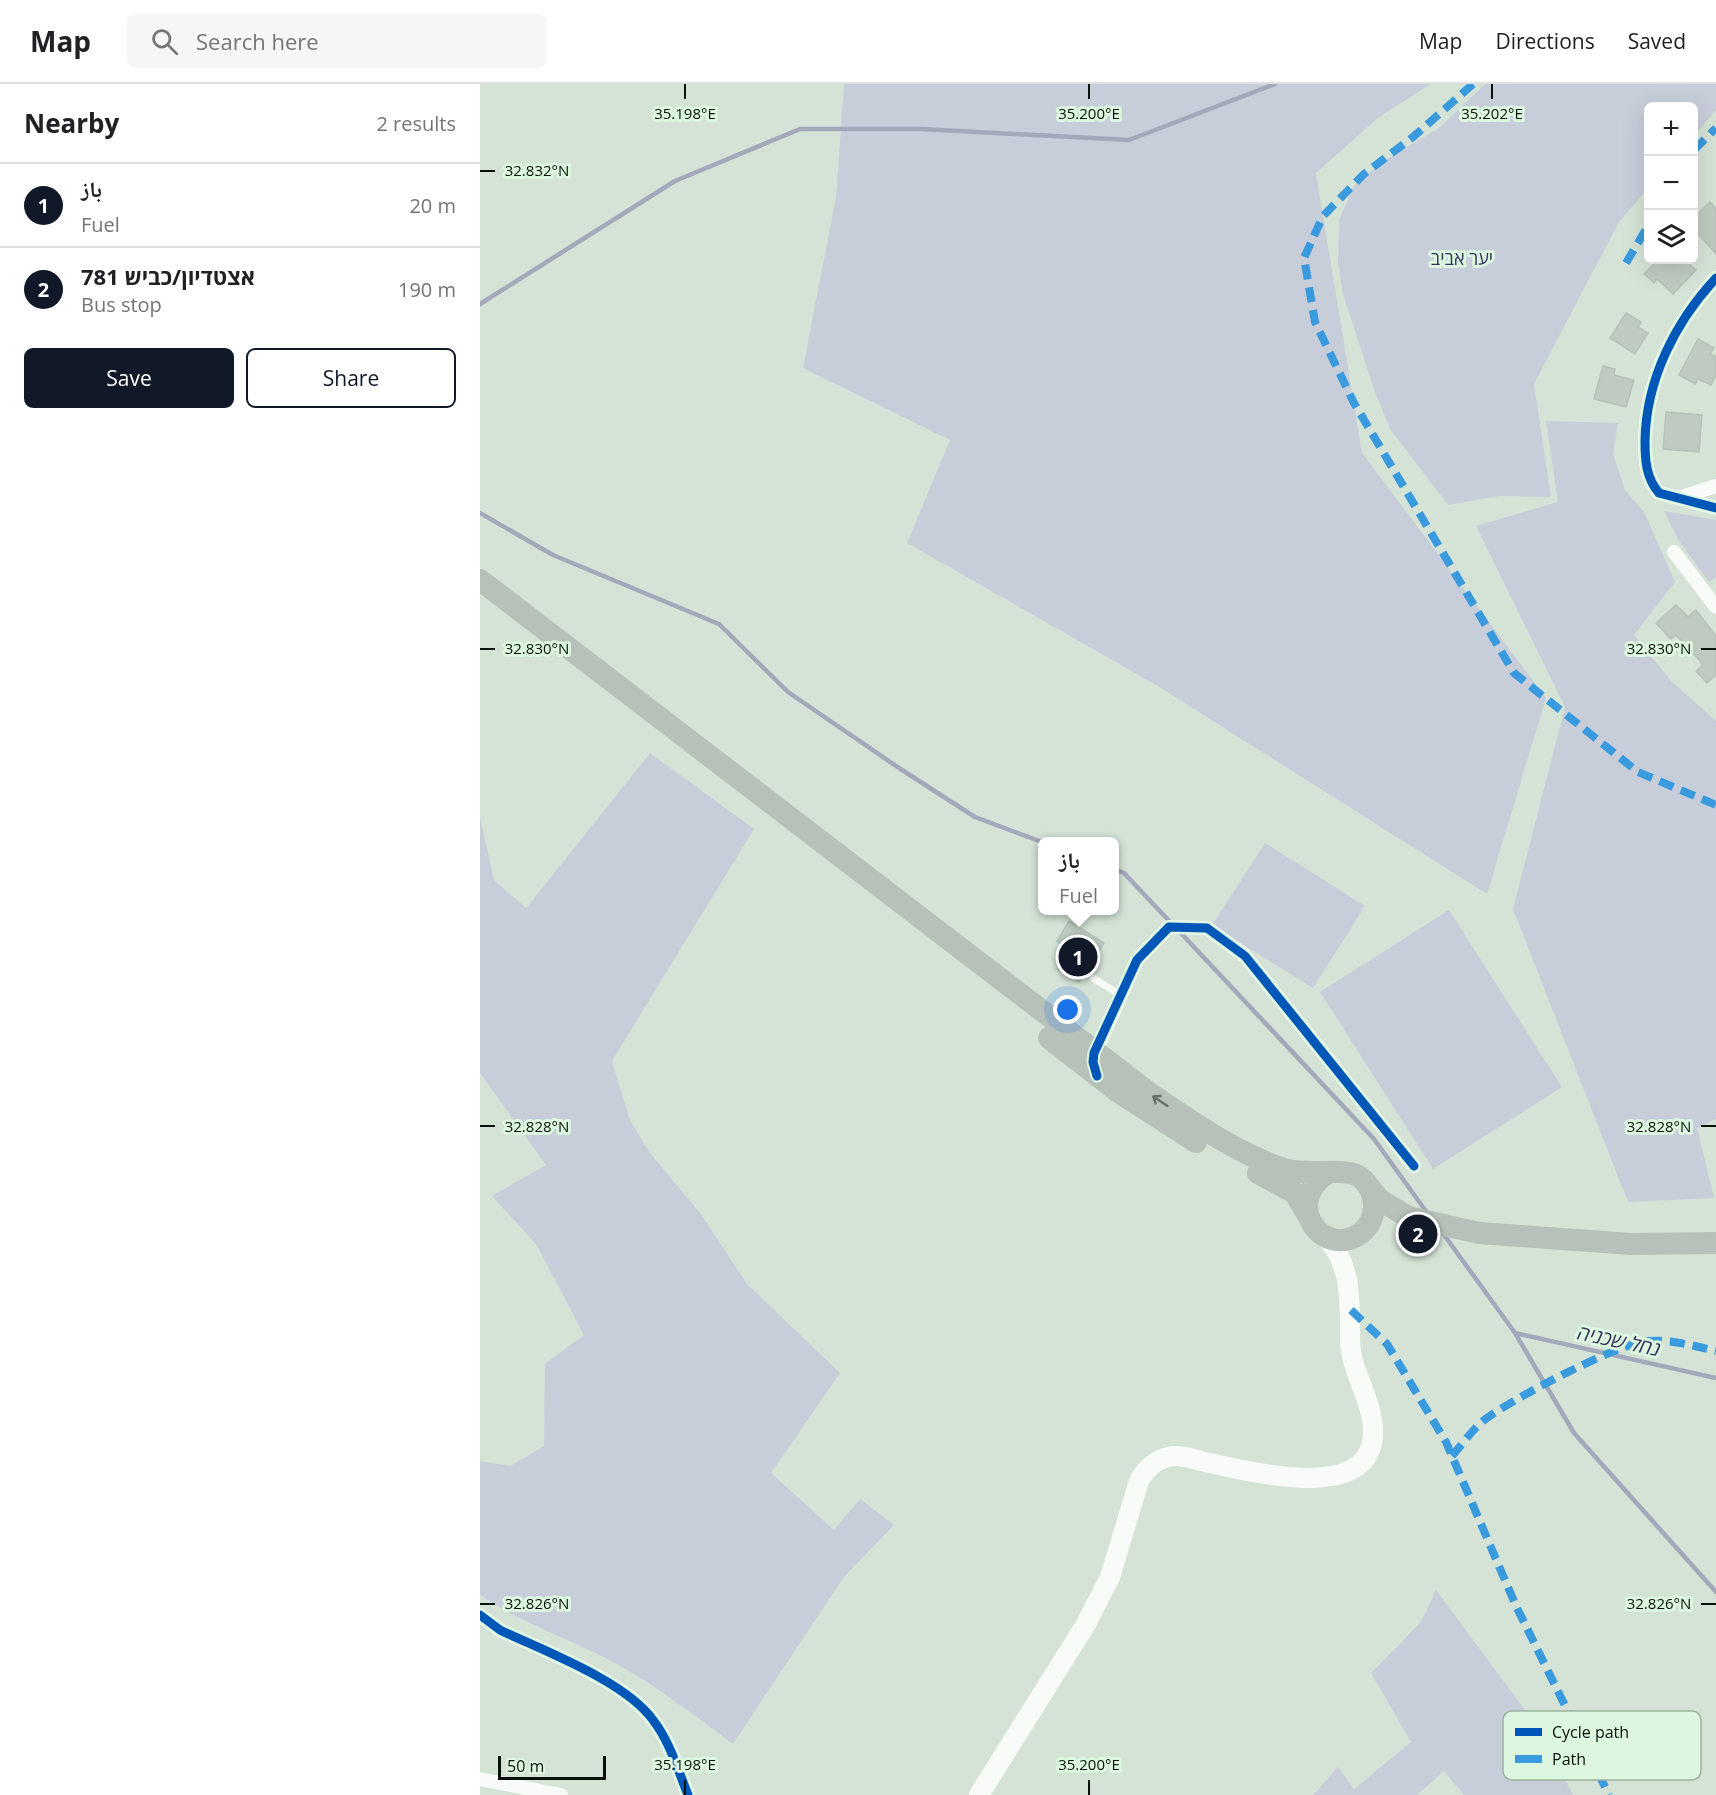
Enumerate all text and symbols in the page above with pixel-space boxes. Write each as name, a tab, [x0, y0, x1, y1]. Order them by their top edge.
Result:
search box	[127, 14, 547, 68]
text: Map	[30, 22, 91, 60]
icon: search	[148, 25, 181, 58]
text: Search here	[196, 26, 319, 56]
text: Map	[1419, 27, 1462, 55]
text: Directions	[1495, 27, 1595, 55]
text: Saved	[1628, 27, 1686, 55]
map controls	[1644, 102, 1698, 264]
button: +	[1644, 102, 1698, 156]
text: 35.198°E	[654, 103, 716, 123]
text: 35.200°E	[1058, 103, 1120, 123]
text: 35.202°E	[1461, 103, 1523, 123]
text: Nearby	[24, 105, 119, 141]
text: 2 results	[376, 110, 456, 137]
button: −	[1644, 156, 1698, 210]
text: 32.832°N	[505, 160, 569, 180]
text: باز	[81, 173, 102, 203]
text: 1	[38, 192, 49, 219]
text: 20 m	[409, 192, 456, 219]
button: layers	[1644, 210, 1698, 264]
text: Fuel	[81, 211, 120, 238]
park label: יער אביב	[1431, 246, 1493, 270]
text: אצטדיון/כביש 781	[81, 261, 255, 291]
text: 2	[38, 276, 49, 303]
text: 190 m	[398, 276, 456, 303]
text: Bus stop	[81, 291, 162, 318]
button: Save	[24, 348, 234, 408]
button: Share	[246, 348, 456, 408]
text: 32.830°N	[505, 638, 569, 658]
text: 32.830°N	[1627, 638, 1691, 658]
popup	[1038, 837, 1119, 915]
text: باز	[1059, 844, 1080, 874]
text: Fuel	[1059, 882, 1098, 909]
pin: 1	[1058, 934, 1098, 980]
your location	[1053, 995, 1082, 1024]
one-way arrow	[1152, 1094, 1169, 1106]
text: 32.828°N	[505, 1116, 569, 1136]
text: 32.828°N	[1627, 1116, 1691, 1136]
pin: 2	[1398, 1212, 1438, 1256]
water label: נחל שכניה	[1575, 1319, 1663, 1362]
text: 32.826°N	[505, 1593, 569, 1613]
text: 32.826°N	[1627, 1593, 1691, 1613]
legend	[1503, 1711, 1701, 1780]
text: Cycle path	[1552, 1721, 1629, 1743]
text: Path	[1552, 1748, 1586, 1770]
scale bar	[498, 1753, 606, 1780]
text: 35.198°E	[654, 1754, 716, 1774]
text: 35.200°E	[1058, 1754, 1120, 1774]
text: 50 m	[507, 1755, 544, 1777]

